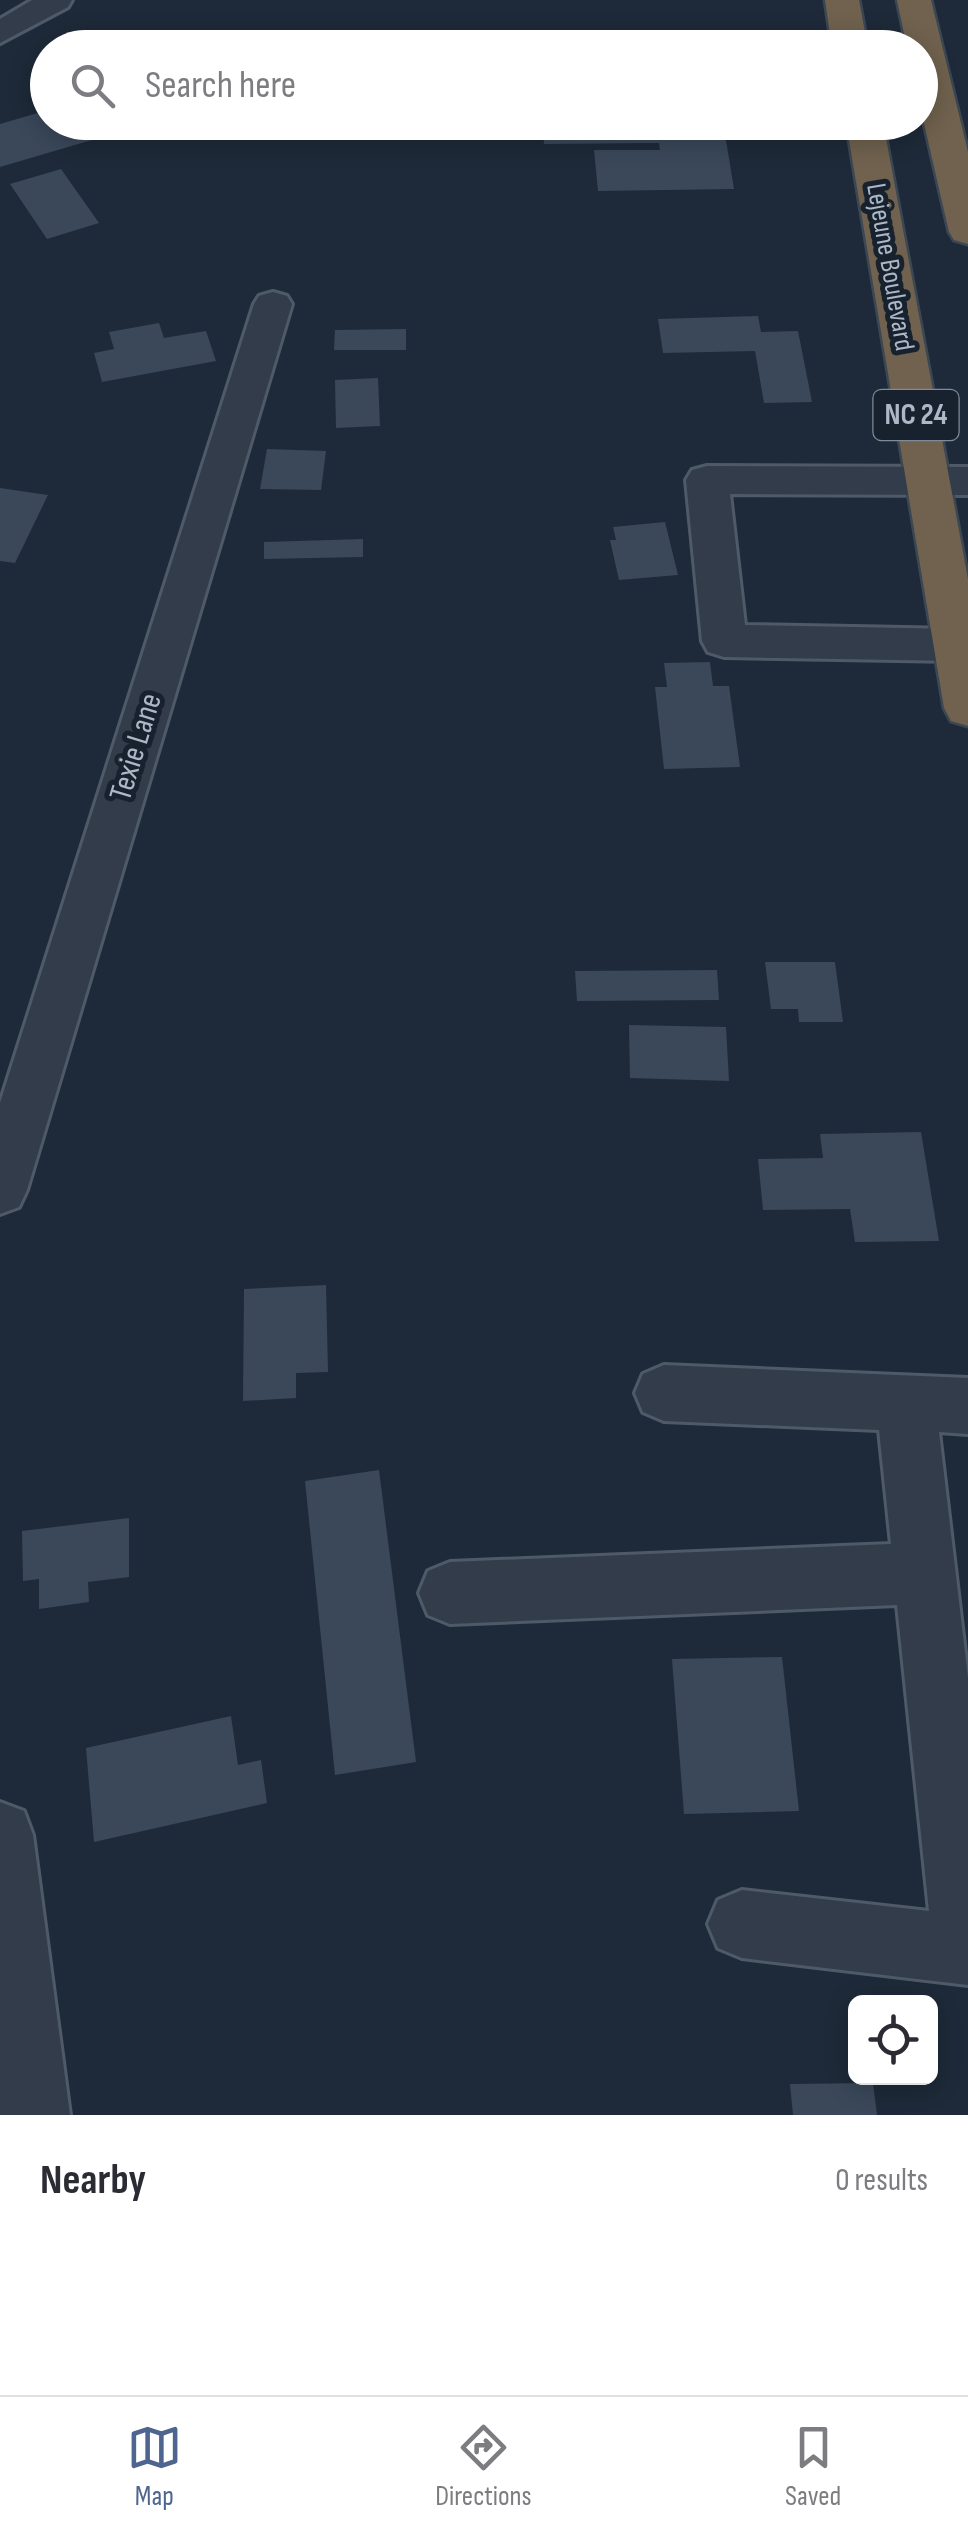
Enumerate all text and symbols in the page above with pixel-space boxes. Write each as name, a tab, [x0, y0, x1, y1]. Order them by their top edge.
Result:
search box	[30, 30, 938, 140]
icon: search	[65, 58, 120, 113]
text: Search here	[145, 63, 296, 108]
street label: Lejeune Boulevard	[859, 181, 921, 353]
road number: NC 24	[874, 390, 958, 440]
street label: Texie Lane	[101, 689, 171, 805]
map controls	[848, 1995, 938, 2085]
button: locate	[848, 1995, 938, 2085]
text: Nearby	[40, 2155, 146, 2206]
text: 0 results	[835, 2161, 928, 2200]
tab: Map	[127, 2420, 182, 2513]
tab: Directions	[435, 2420, 532, 2513]
tab: Saved	[785, 2420, 841, 2513]

